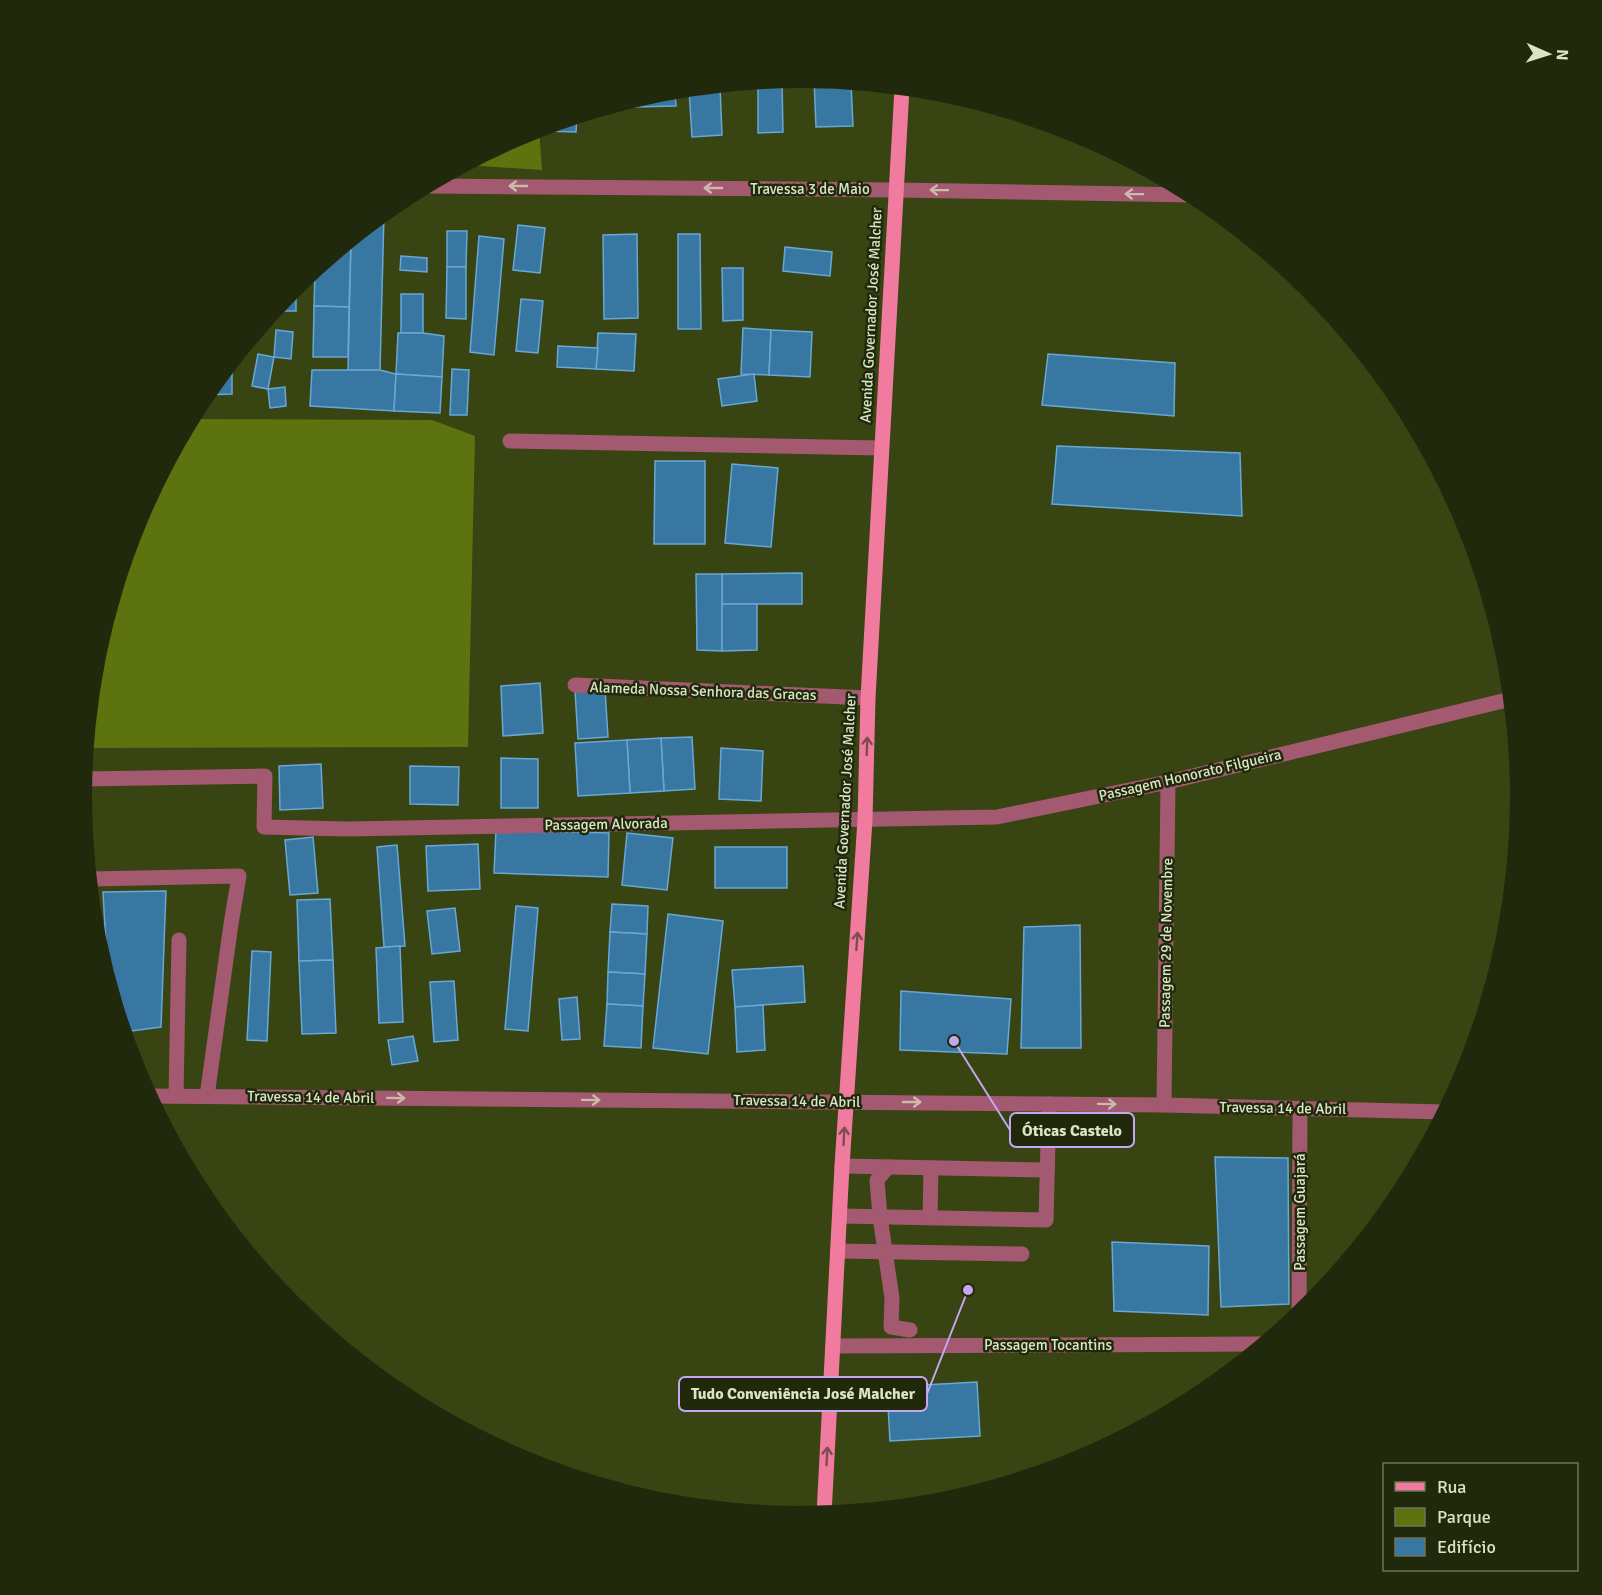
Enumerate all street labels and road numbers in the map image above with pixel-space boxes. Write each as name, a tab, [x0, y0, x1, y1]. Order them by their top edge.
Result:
street label: Travessa 3 de Maio	[750, 180, 870, 198]
street label: Avenida Governador José Malcher	[856, 206, 886, 423]
street label: Alameda Nossa Senhora das Gracas	[589, 678, 817, 704]
street label: Avenida Governador José Malcher	[830, 692, 860, 909]
street label: Passagem Honorato Filgueira	[1097, 745, 1283, 805]
street label: Passagem Alvorada	[544, 814, 668, 834]
street label: Passagem 29 de Novembre	[1156, 858, 1176, 1028]
street label: Travessa 14 de Abril	[247, 1087, 375, 1107]
street label: Travessa 14 de Abril	[733, 1091, 861, 1111]
street label: Travessa 14 de Abril	[1219, 1098, 1347, 1118]
street label: Passagem Guajará	[1291, 1153, 1309, 1271]
street label: Passagem Tocantins	[984, 1336, 1112, 1354]

